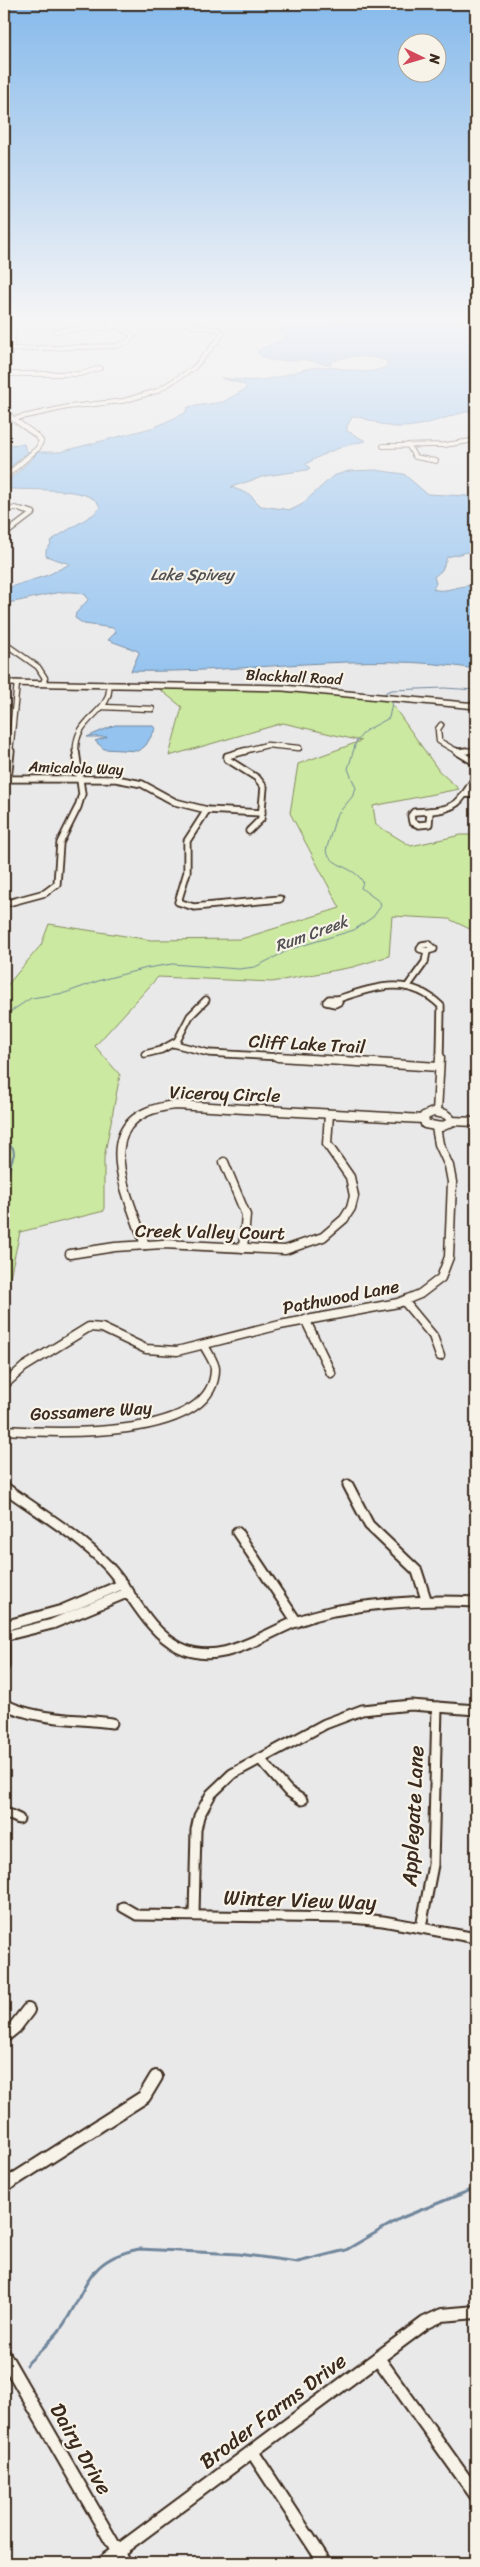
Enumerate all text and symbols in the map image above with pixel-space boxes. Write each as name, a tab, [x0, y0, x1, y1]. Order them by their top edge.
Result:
north arrow	[398, 32, 448, 82]
text: N	[422, 52, 447, 65]
water label: Lake Spivey	[150, 560, 236, 589]
street label: Blackhall Road	[245, 661, 344, 693]
street label: Amicalola Way	[27, 753, 124, 783]
water label: Rum Creek	[271, 906, 353, 960]
street label: Cliff Lake Trail	[248, 1025, 367, 1063]
street label: Viceroy Circle	[169, 1076, 281, 1112]
street label: Creek Valley Court	[135, 1215, 285, 1249]
street label: Pathwood Lane	[280, 1270, 402, 1324]
street label: Gossamere Way	[29, 1392, 153, 1430]
street label: Applegate Lane	[390, 1744, 436, 1888]
street label: Winter View Way	[223, 1878, 377, 1922]
street label: Broder Farms Drive	[191, 2343, 355, 2479]
street label: Dairy Drive	[39, 2396, 123, 2503]

